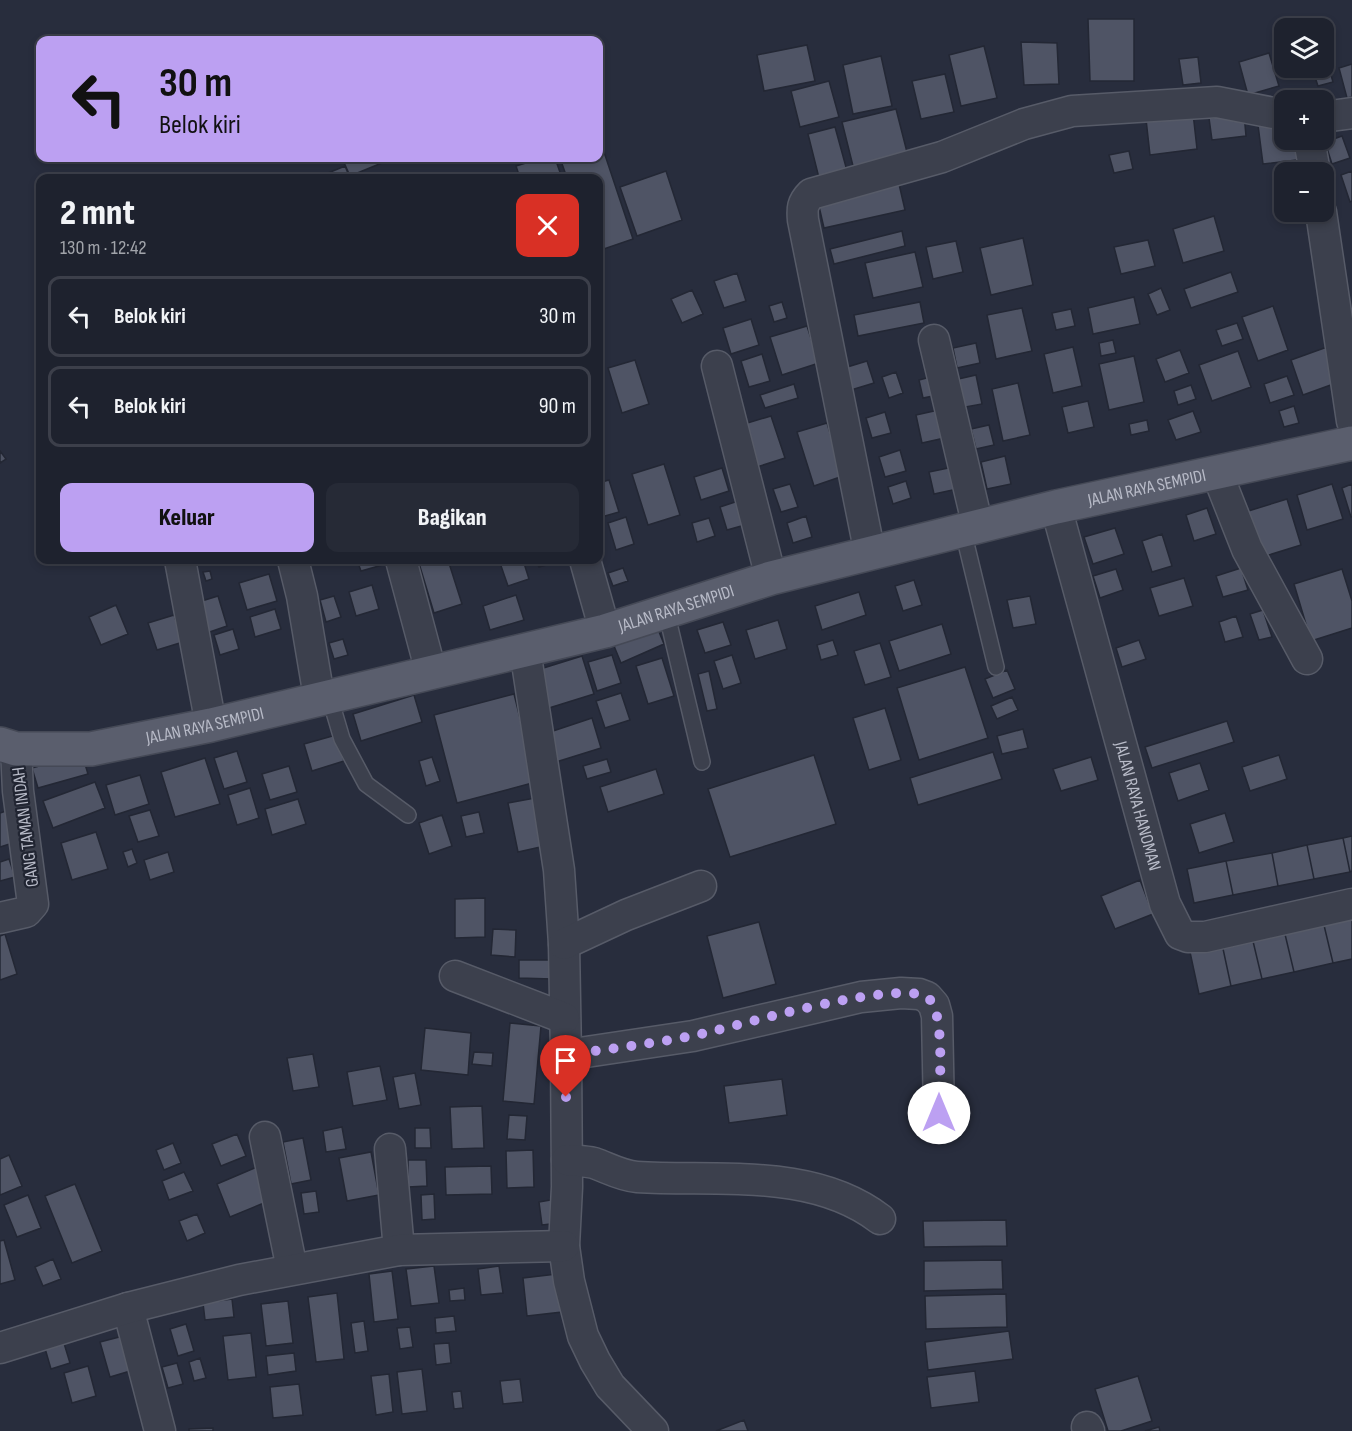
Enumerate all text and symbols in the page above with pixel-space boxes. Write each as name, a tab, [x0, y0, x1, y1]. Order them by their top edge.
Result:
map controls	[1274, 18, 1334, 222]
button: layers	[1274, 18, 1334, 78]
text: 30 m	[159, 58, 232, 109]
icon: left	[60, 60, 138, 138]
button: +	[1274, 90, 1334, 150]
text: Belok kiri	[159, 109, 241, 141]
button: −	[1274, 162, 1334, 222]
text: 2 mnt	[60, 192, 135, 235]
button: close	[516, 194, 579, 257]
text: 130 m · 12:42	[60, 236, 147, 260]
icon: left	[63, 300, 96, 333]
text: Belok kiri	[114, 303, 186, 330]
text: 30 m	[539, 303, 576, 330]
icon: left	[63, 390, 96, 423]
text: Belok kiri	[114, 393, 186, 420]
text: 90 m	[539, 393, 576, 420]
street label: JALAN RAYA SEMPIDI	[1085, 465, 1208, 511]
button: Keluar	[60, 483, 314, 552]
button: Bagikan	[326, 483, 579, 552]
street label: JALAN RAYA SEMPIDI	[615, 580, 737, 637]
street label: JALAN RAYA SEMPIDI	[143, 703, 266, 749]
street label: JALAN RAYA HANOMAN	[1110, 738, 1165, 873]
street label: GANG TAMAN INDAH	[8, 766, 43, 888]
pin	[540, 1035, 591, 1097]
icon: arrive	[549, 1044, 582, 1077]
position arrow	[907, 1081, 971, 1145]

